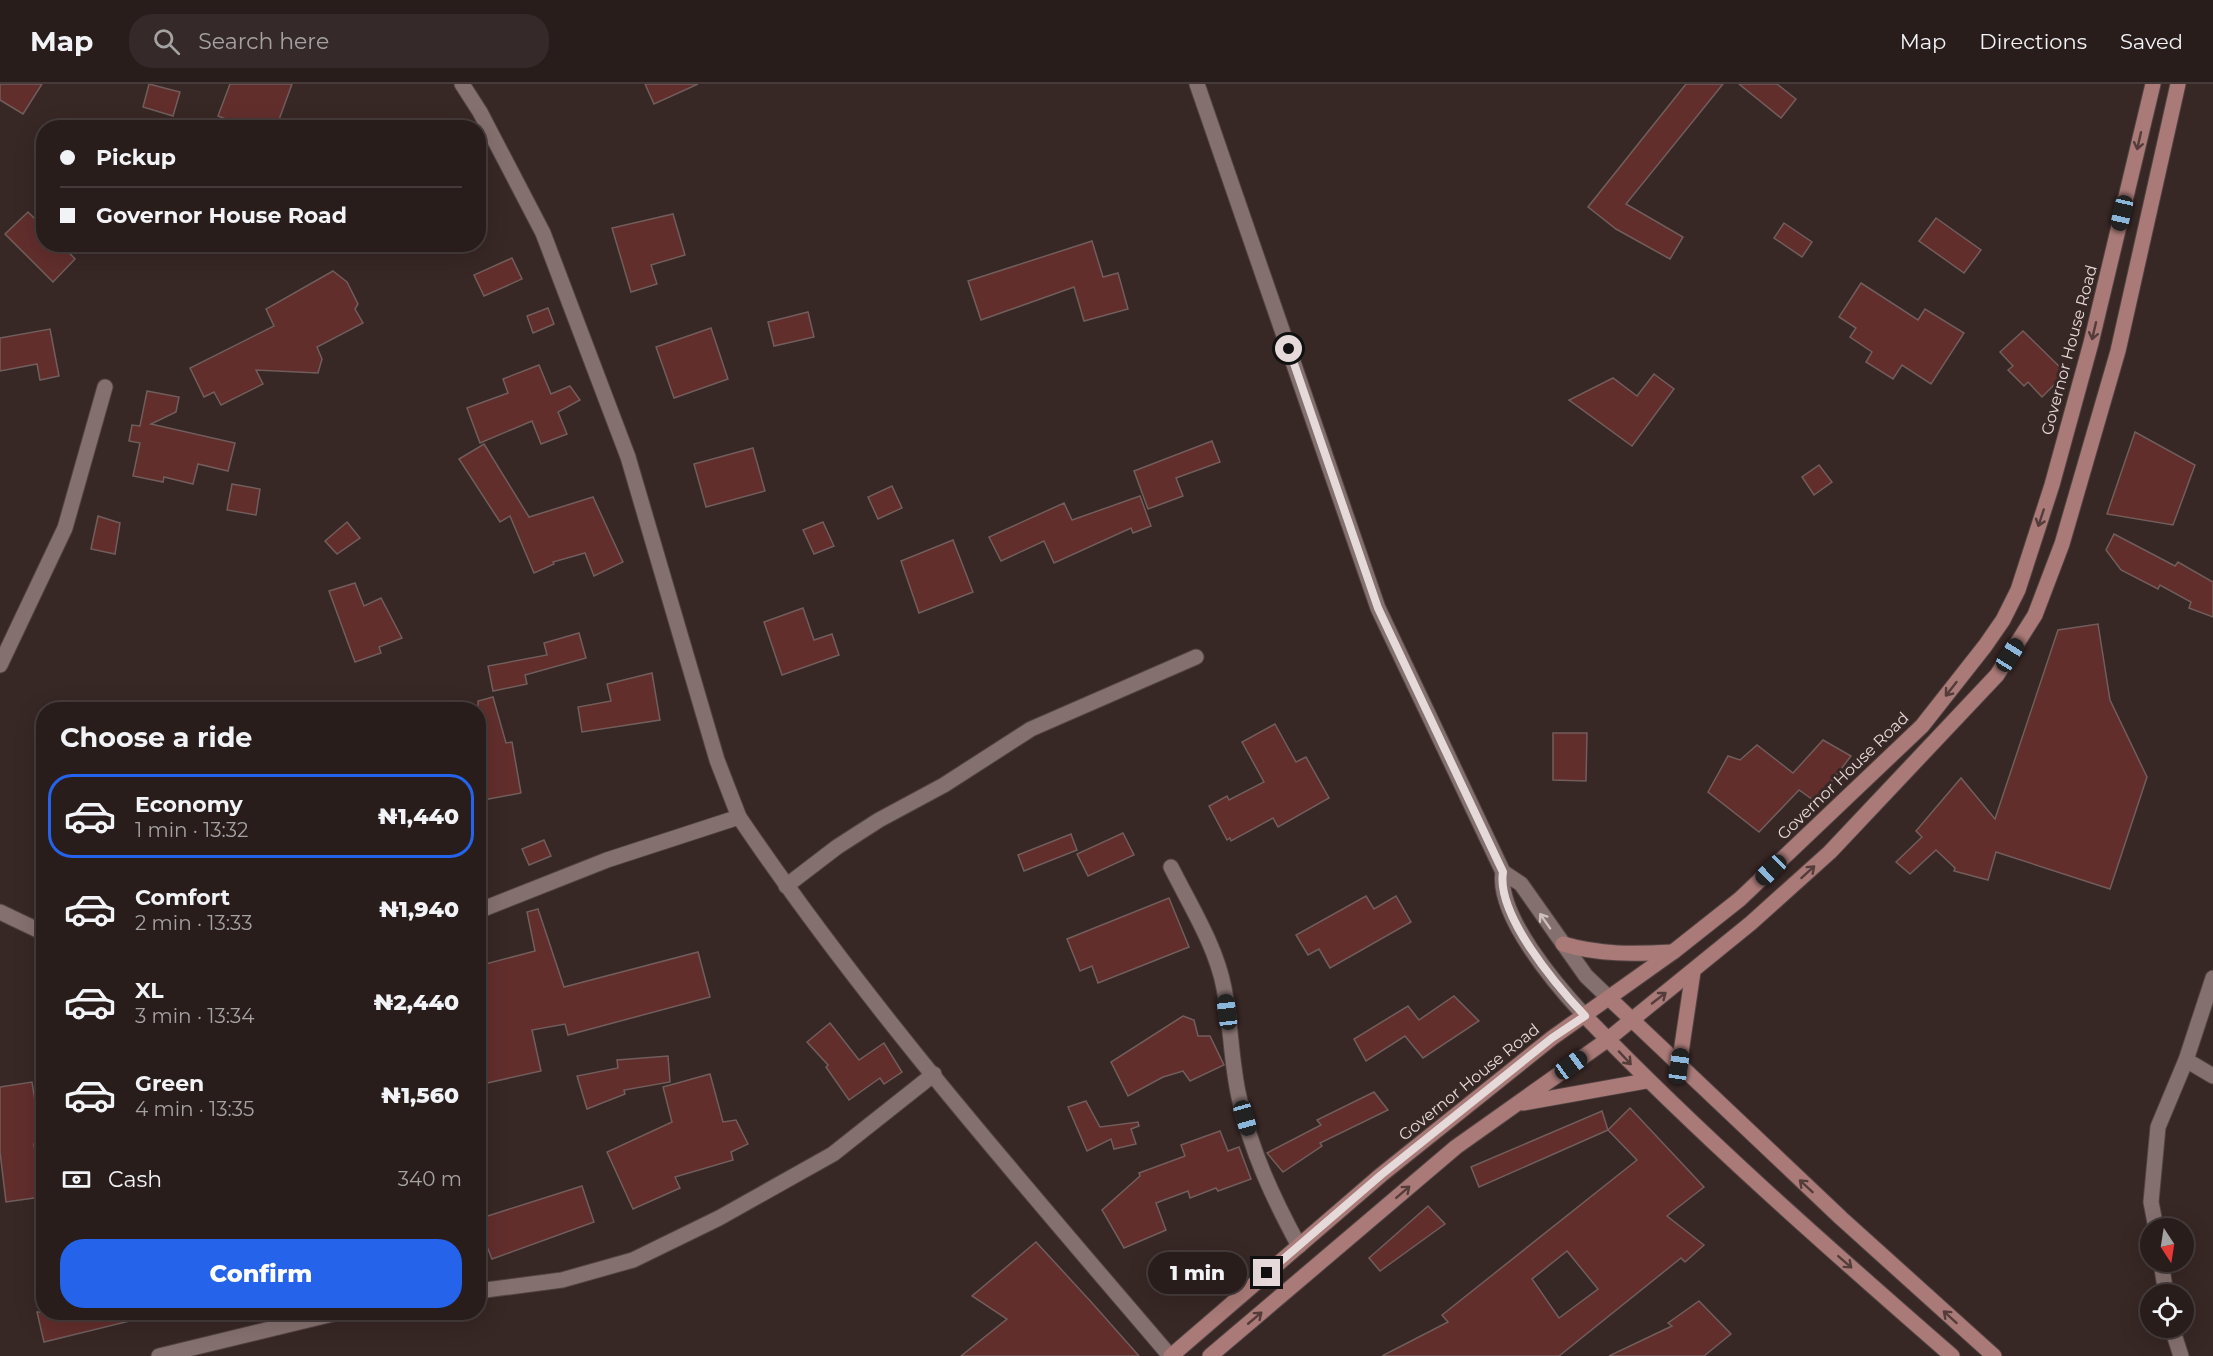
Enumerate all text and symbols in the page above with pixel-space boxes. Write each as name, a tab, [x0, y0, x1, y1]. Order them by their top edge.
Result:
search box	[129, 14, 549, 68]
text: Map	[30, 24, 93, 58]
icon: search	[150, 25, 183, 58]
text: Search here	[198, 28, 329, 55]
text: Map	[1900, 29, 1946, 54]
text: Directions	[1979, 29, 2087, 54]
text: Saved	[2120, 29, 2183, 54]
one-way arrow	[2133, 131, 2144, 150]
text: Pickup	[96, 144, 176, 171]
car	[2109, 193, 2135, 233]
text: Governor House Road	[96, 202, 347, 229]
street label: Governor House Road	[2037, 263, 2101, 437]
one-way arrow	[2088, 320, 2099, 340]
route start	[1275, 335, 1302, 362]
one-way arrow	[2035, 508, 2046, 527]
car	[1993, 635, 2027, 675]
one-way arrow	[1945, 680, 1958, 696]
street label: Governor House Road	[1773, 708, 1913, 844]
text: Choose a ride	[60, 721, 252, 754]
icon: car	[63, 789, 117, 843]
text: Economy	[135, 791, 243, 818]
text: ₦1,440	[378, 803, 459, 830]
text: 1 min · 13:32	[135, 818, 248, 842]
car	[1752, 851, 1790, 889]
one-way arrow	[1800, 865, 1815, 879]
icon: car	[63, 882, 117, 936]
text: Comfort	[135, 884, 230, 911]
text: ₦1,940	[379, 896, 459, 923]
text: 2 min · 13:33	[135, 911, 252, 935]
one-way arrow	[1539, 913, 1551, 930]
icon: car	[63, 975, 117, 1029]
text: XL	[135, 977, 164, 1004]
text: ₦2,440	[373, 989, 459, 1016]
one-way arrow	[1651, 992, 1667, 1005]
car	[1216, 993, 1238, 1031]
text: 3 min · 13:34	[135, 1004, 254, 1028]
street label: Governor House Road	[1395, 1019, 1543, 1145]
car	[1551, 1047, 1591, 1083]
car	[1668, 1047, 1690, 1085]
one-way arrow	[1618, 1051, 1632, 1066]
icon: car	[63, 1068, 117, 1122]
text: Green	[135, 1070, 204, 1097]
text: ₦1,560	[381, 1082, 459, 1109]
text: 4 min · 13:35	[135, 1097, 254, 1121]
car	[1231, 1098, 1259, 1138]
icon: cash	[60, 1163, 93, 1196]
text: Cash	[108, 1166, 162, 1193]
text: 340 m	[398, 1167, 462, 1191]
one-way arrow	[1799, 1179, 1814, 1193]
one-way arrow	[1395, 1185, 1410, 1199]
north arrow	[2140, 1218, 2194, 1272]
map controls	[2140, 1218, 2194, 1338]
button: Confirm	[60, 1239, 462, 1308]
callout: 1 min	[1147, 1252, 1246, 1294]
one-way arrow	[1837, 1255, 1852, 1269]
route end	[1253, 1259, 1280, 1286]
text: 1 min	[1170, 1261, 1225, 1285]
button: locate	[2140, 1284, 2194, 1338]
one-way arrow	[1943, 1310, 1958, 1324]
one-way arrow	[1247, 1311, 1262, 1325]

